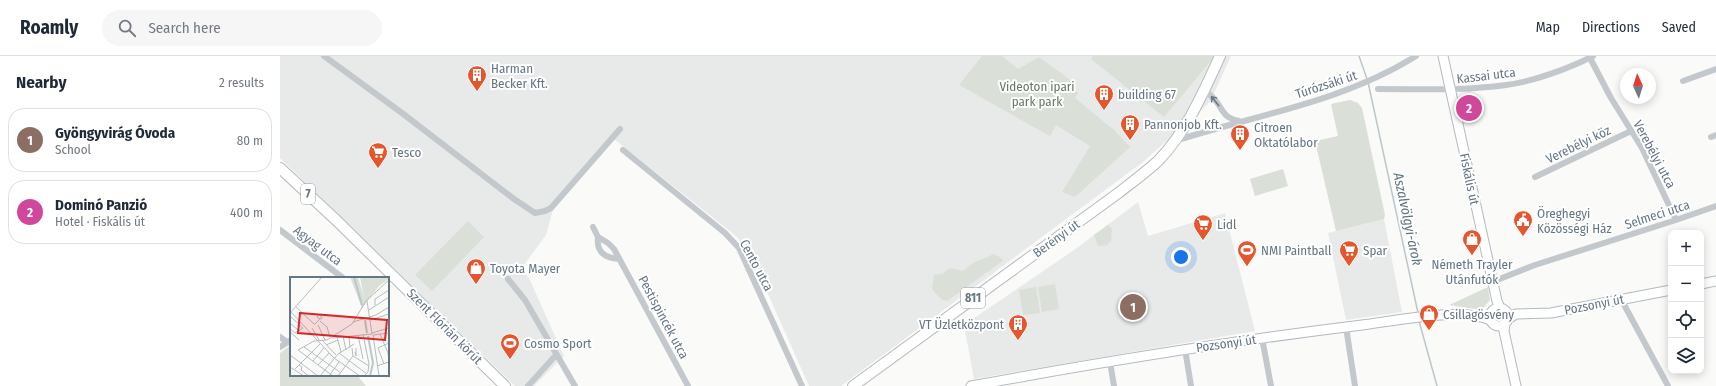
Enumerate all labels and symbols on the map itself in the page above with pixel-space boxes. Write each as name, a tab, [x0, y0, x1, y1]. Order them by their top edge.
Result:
place label: Harman Becker Kft.	[491, 61, 548, 91]
building icon: Harman Becker Kft.	[466, 64, 488, 92]
street label: Kassai utca	[1456, 64, 1516, 87]
street label: Túrózsáki út	[1294, 67, 1359, 101]
north arrow	[1620, 68, 1656, 104]
park label: Videoton ipari park park	[999, 79, 1075, 109]
building icon: building 67	[1093, 83, 1115, 111]
place label: building 67	[1118, 87, 1176, 102]
pin: 2	[1456, 93, 1482, 123]
one-way arrow	[1210, 95, 1219, 106]
building icon: Pannonjob Kft.	[1119, 113, 1141, 141]
place label: Pannonjob Kft.	[1144, 117, 1222, 132]
street label: Verebélyi utca	[1630, 118, 1679, 191]
place label: Citroen Oktatólabor	[1254, 120, 1318, 150]
street label: Verebélyi köz	[1544, 122, 1613, 167]
building icon: Citroen Oktatólabor	[1229, 123, 1251, 151]
supermarket icon: Tesco	[367, 141, 389, 169]
place label: Tesco	[392, 145, 422, 160]
street label: Fiskális út	[1457, 152, 1482, 207]
water label: Aszalvölgyi-árok	[1389, 170, 1426, 267]
road number: 7	[301, 184, 315, 204]
street label: Selmeci utca	[1623, 197, 1691, 232]
place label: Öreghegyi Közösségi Ház	[1537, 205, 1612, 236]
public building icon: Öreghegyi Közösségi Ház	[1512, 209, 1534, 237]
supermarket icon: Lidl	[1192, 213, 1214, 241]
street label: Berényi út	[1030, 216, 1083, 260]
place label: Lidl	[1217, 217, 1237, 232]
street label: Agyag utca	[291, 222, 345, 268]
shop icon: Németh Trayler Utánfutók	[1461, 228, 1483, 256]
street label: Cento utca	[737, 237, 776, 294]
sports icon: NMI Paintball	[1236, 239, 1258, 267]
supermarket icon: Spar	[1338, 239, 1360, 267]
place label: NMI Paintball	[1261, 243, 1332, 258]
place label: Spar	[1363, 243, 1388, 258]
your location	[1171, 247, 1191, 267]
shop icon: Toyota Mayer	[465, 257, 487, 285]
place label: Németh Trayler Utánfutók	[1432, 257, 1513, 287]
place label: Toyota Mayer	[490, 261, 561, 276]
street label: Pestispincék utca	[635, 273, 692, 361]
inset map	[290, 277, 389, 376]
street label: Szent Flórián körút	[404, 286, 486, 368]
road number: 811	[961, 288, 985, 308]
street label: Pozsonyi út	[1563, 291, 1626, 318]
pin: 1	[1120, 292, 1146, 322]
shop icon: Csillagösvény	[1418, 303, 1440, 331]
place label: Csillagösvény	[1443, 307, 1514, 322]
building icon: VT Üzletközpont	[1007, 313, 1029, 341]
place label: VT Üzletközpont	[919, 316, 1005, 332]
sports icon: Cosmo Sport	[499, 332, 521, 360]
street label: Pozsonyi út	[1195, 332, 1258, 355]
place label: Cosmo Sport	[524, 336, 592, 351]

